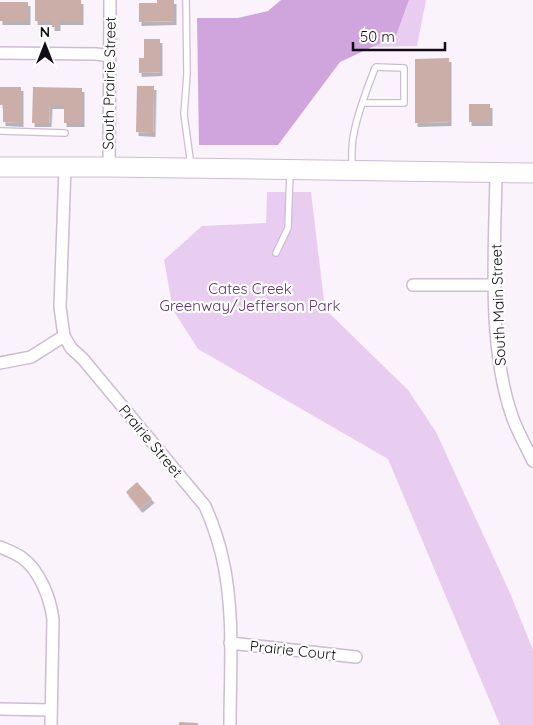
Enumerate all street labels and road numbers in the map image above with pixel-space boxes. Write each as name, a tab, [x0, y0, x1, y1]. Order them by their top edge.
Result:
street label: South Prairie Street	[98, 16, 120, 150]
street label: South Main Street	[486, 244, 510, 366]
street label: Prairie Street	[115, 401, 187, 481]
street label: Prairie Court	[249, 636, 337, 664]

